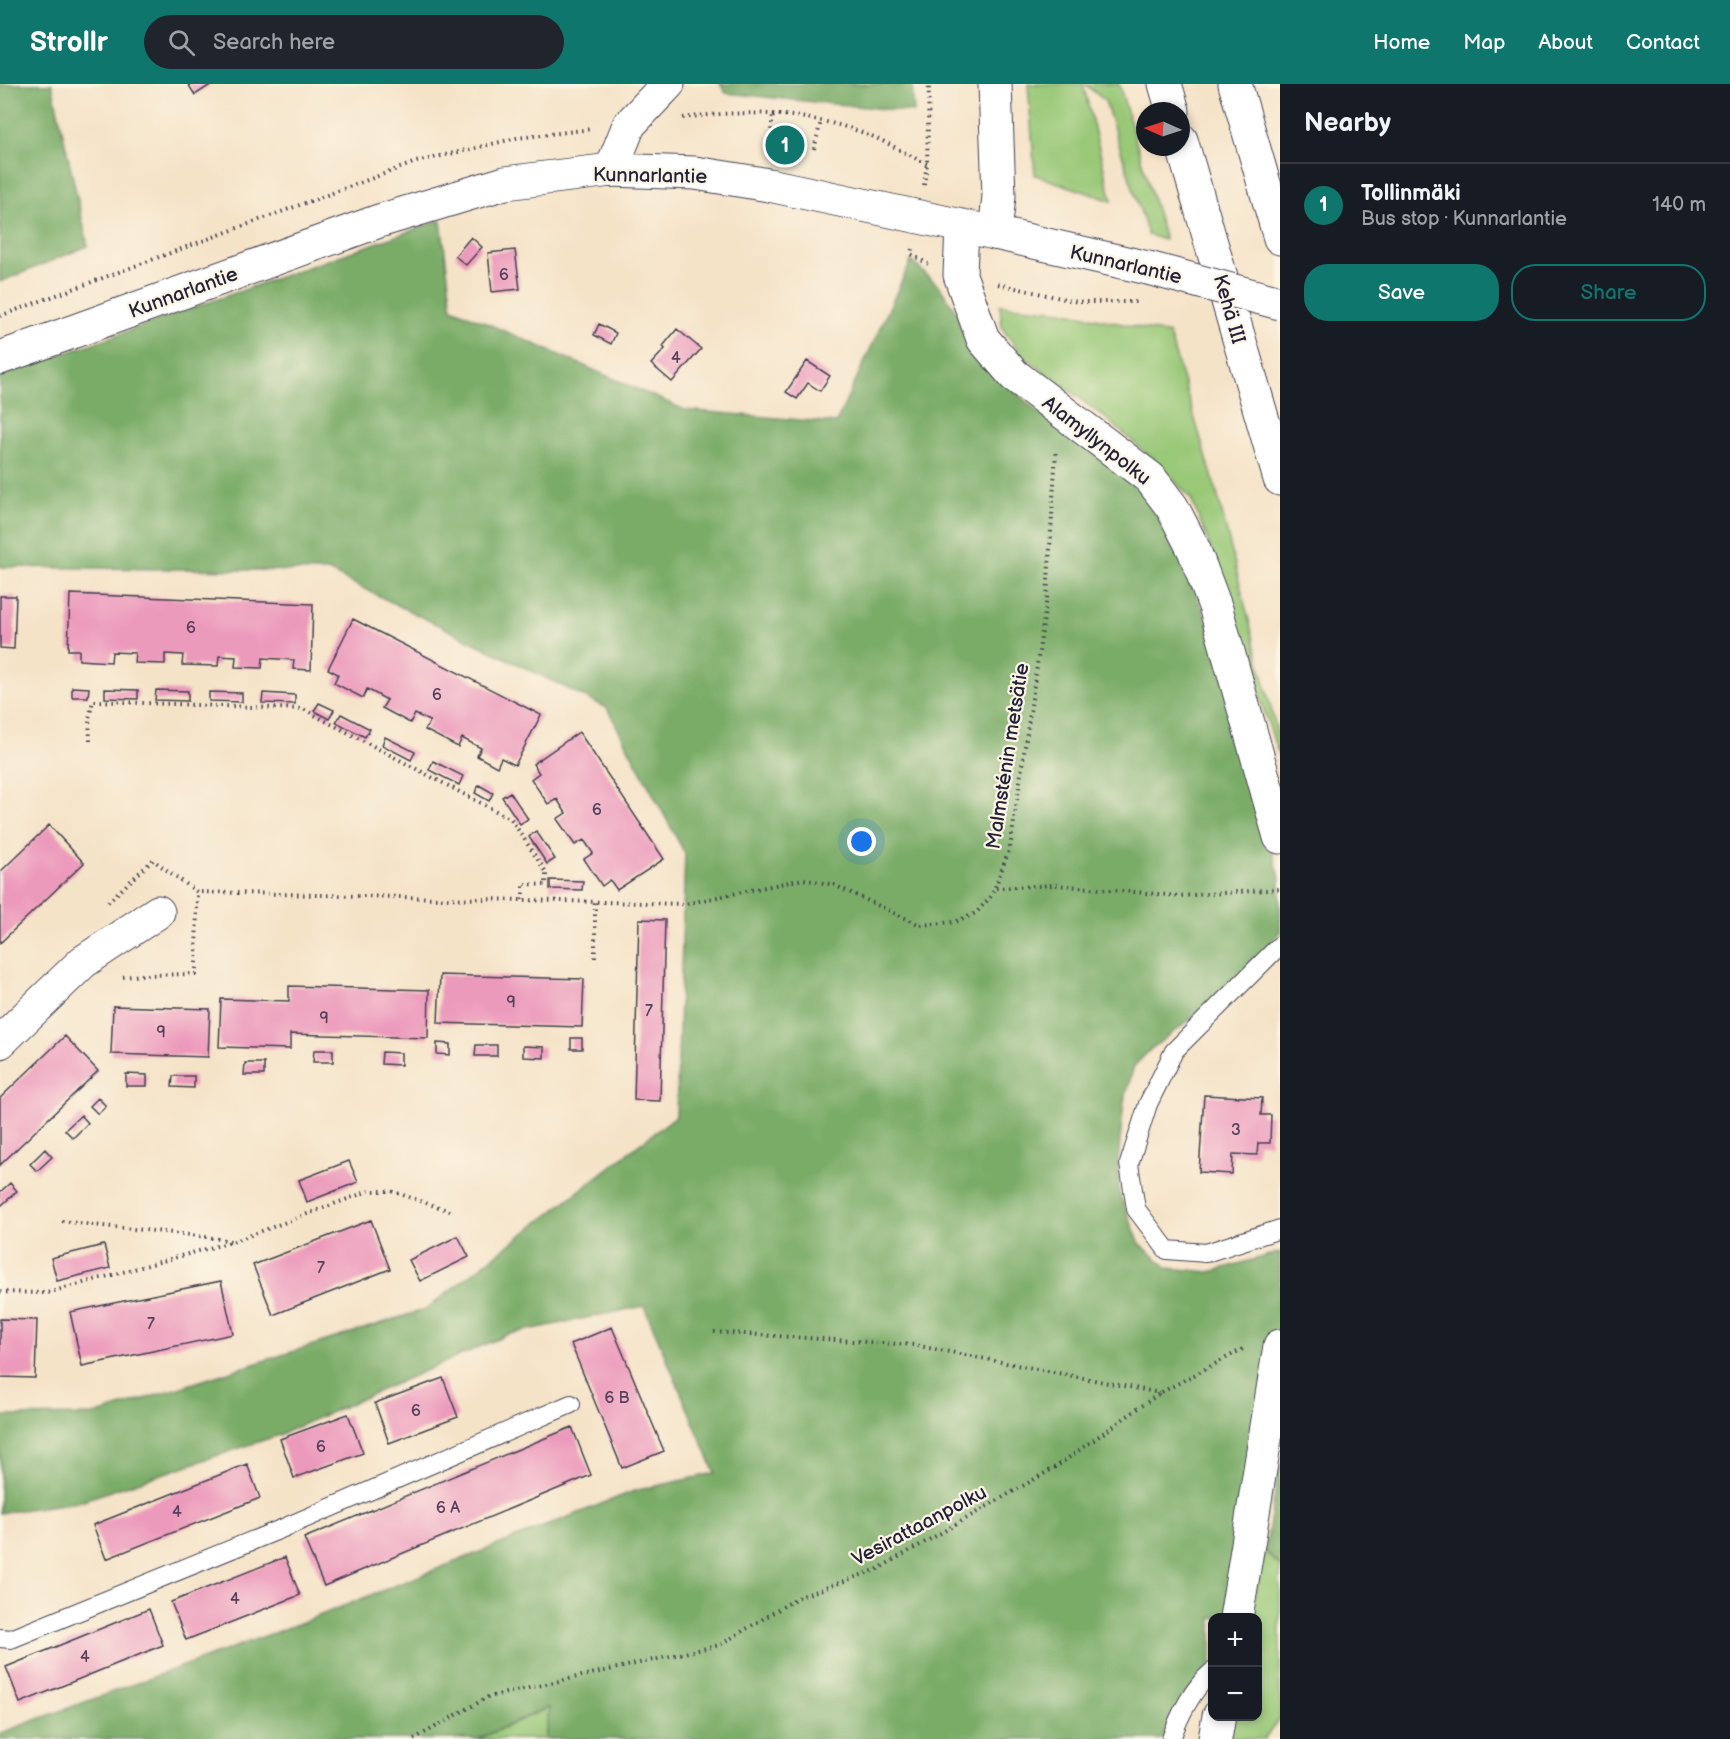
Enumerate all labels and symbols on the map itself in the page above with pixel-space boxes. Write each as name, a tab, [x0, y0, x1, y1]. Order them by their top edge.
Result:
north arrow	[1136, 102, 1190, 156]
pin: 1	[766, 122, 804, 168]
street label: Kunnarlantie	[593, 163, 707, 189]
street label: Kunnarlantie	[1067, 240, 1184, 290]
street label: Kunnarlantie	[126, 262, 241, 324]
house number: 6	[499, 266, 509, 285]
street label: Kehä III	[1208, 272, 1250, 347]
house number: 4	[671, 349, 681, 368]
street label: Alamyllynpolku	[1037, 391, 1155, 491]
house number: 6	[186, 619, 196, 638]
street label: Malmsténin metsätie	[981, 661, 1035, 851]
house number: 6	[432, 686, 442, 705]
house number: 6	[592, 801, 602, 820]
your location	[847, 827, 876, 856]
house number: 9	[506, 993, 516, 1012]
house number: 7	[645, 1002, 653, 1021]
house number: 9	[319, 1009, 329, 1028]
house number: 9	[156, 1023, 166, 1042]
house number: 3	[1231, 1121, 1241, 1140]
house number: 7	[317, 1259, 325, 1278]
house number: 7	[147, 1315, 155, 1334]
house number: 6 B	[604, 1389, 630, 1408]
house number: 6	[411, 1402, 421, 1421]
house number: 6	[316, 1438, 326, 1457]
street label: Vesirattaanpolku	[848, 1480, 991, 1572]
house number: 6 A	[436, 1499, 460, 1518]
house number: 4	[172, 1503, 182, 1522]
house number: 4	[230, 1590, 240, 1609]
house number: 4	[80, 1648, 90, 1667]

